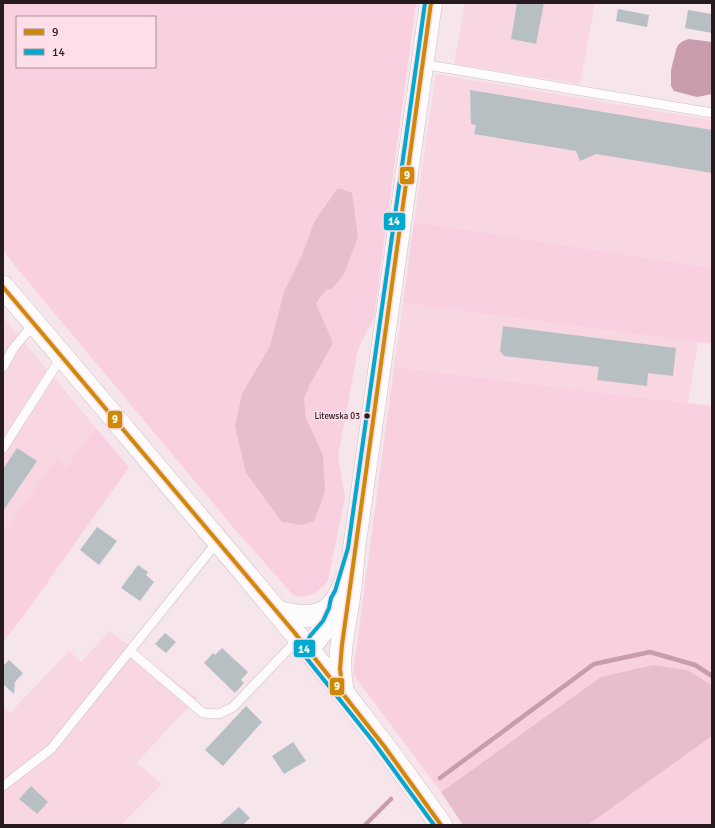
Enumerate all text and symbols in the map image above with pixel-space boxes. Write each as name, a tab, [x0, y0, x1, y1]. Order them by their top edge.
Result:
legend	[16, 16, 156, 68]
text: 9	[52, 25, 58, 40]
text: 14	[52, 45, 65, 60]
line badge: 9	[399, 166, 415, 185]
text: 9	[404, 169, 410, 182]
line badge: 14	[383, 212, 406, 231]
text: 14	[388, 215, 400, 228]
line badge: 9	[107, 410, 123, 429]
place label: Litewska 03	[314, 411, 360, 422]
marker: Litewska 03	[362, 411, 372, 421]
text: 9	[112, 413, 118, 426]
line badge: 14	[293, 639, 316, 658]
text: 14	[298, 643, 310, 656]
line badge: 9	[329, 677, 345, 696]
text: 9	[334, 680, 340, 693]

